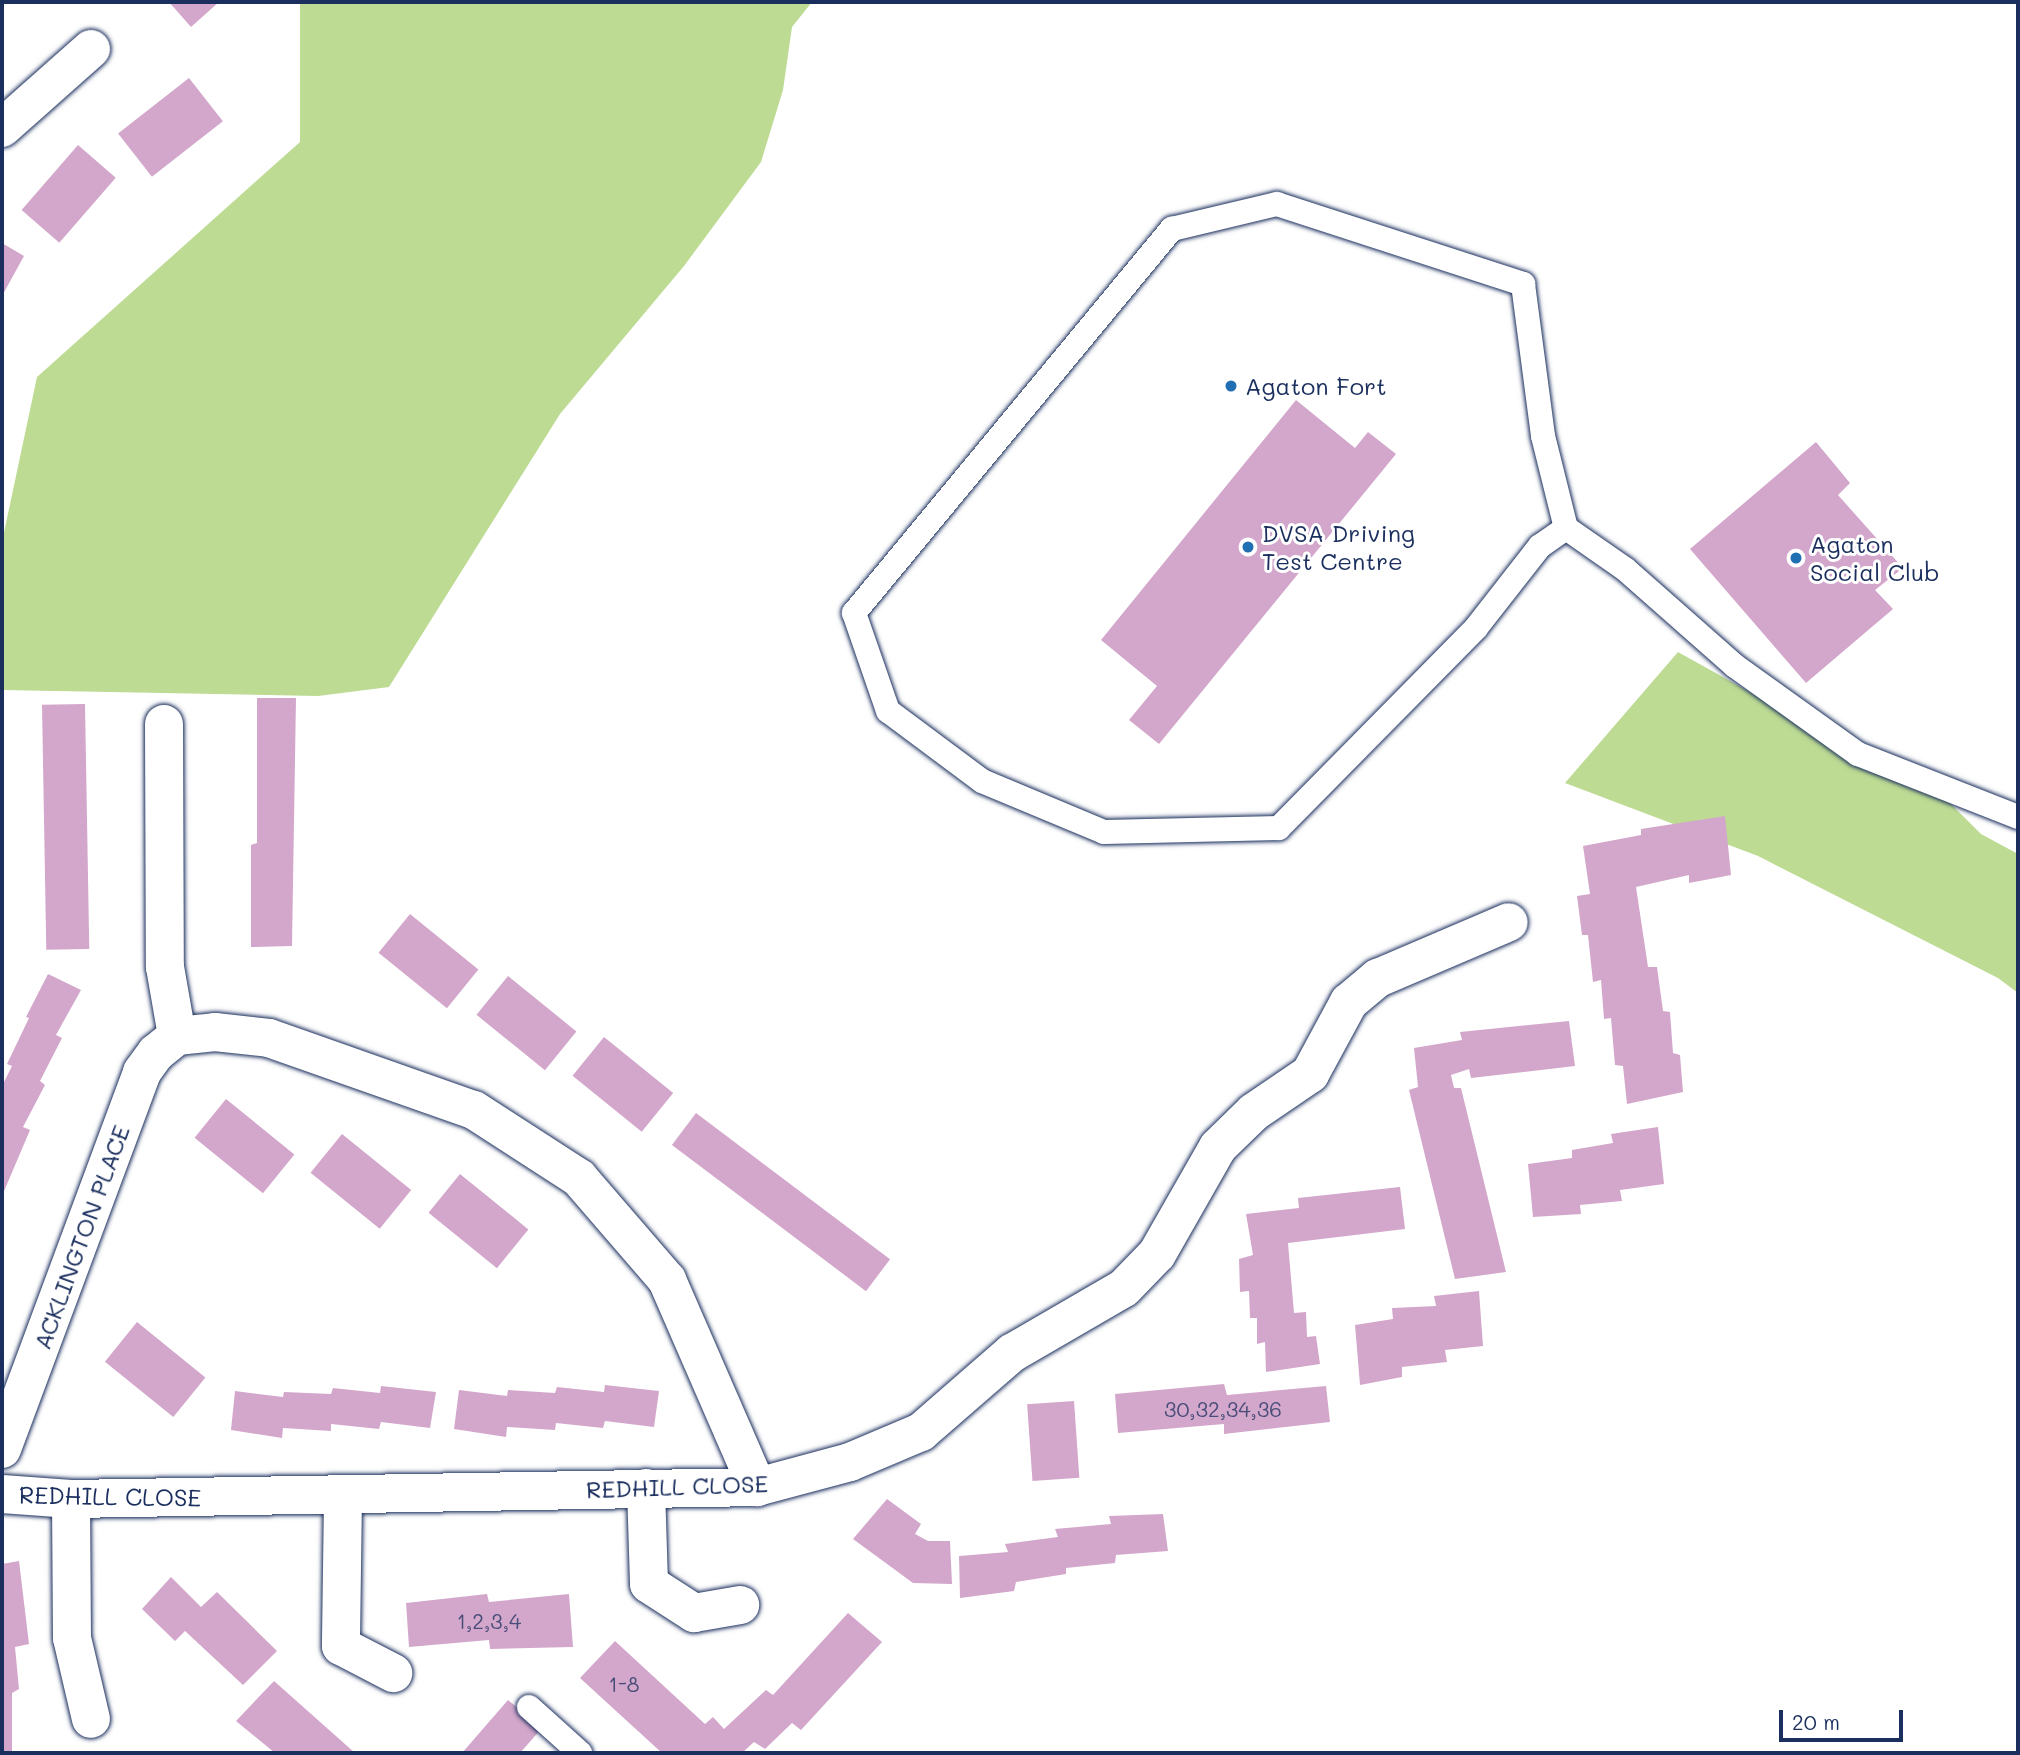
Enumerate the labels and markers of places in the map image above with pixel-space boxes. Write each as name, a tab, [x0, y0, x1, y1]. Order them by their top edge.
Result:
place label: Agaton Fort	[1245, 372, 1387, 400]
marker: Agaton Fort	[1223, 378, 1239, 394]
place label: DVSA Driving Test Centre	[1262, 519, 1415, 575]
place label: Agaton Social Club	[1810, 530, 1939, 586]
marker: DVSA Driving Test Centre	[1240, 539, 1256, 555]
marker: Agaton Social Club	[1788, 550, 1804, 566]

